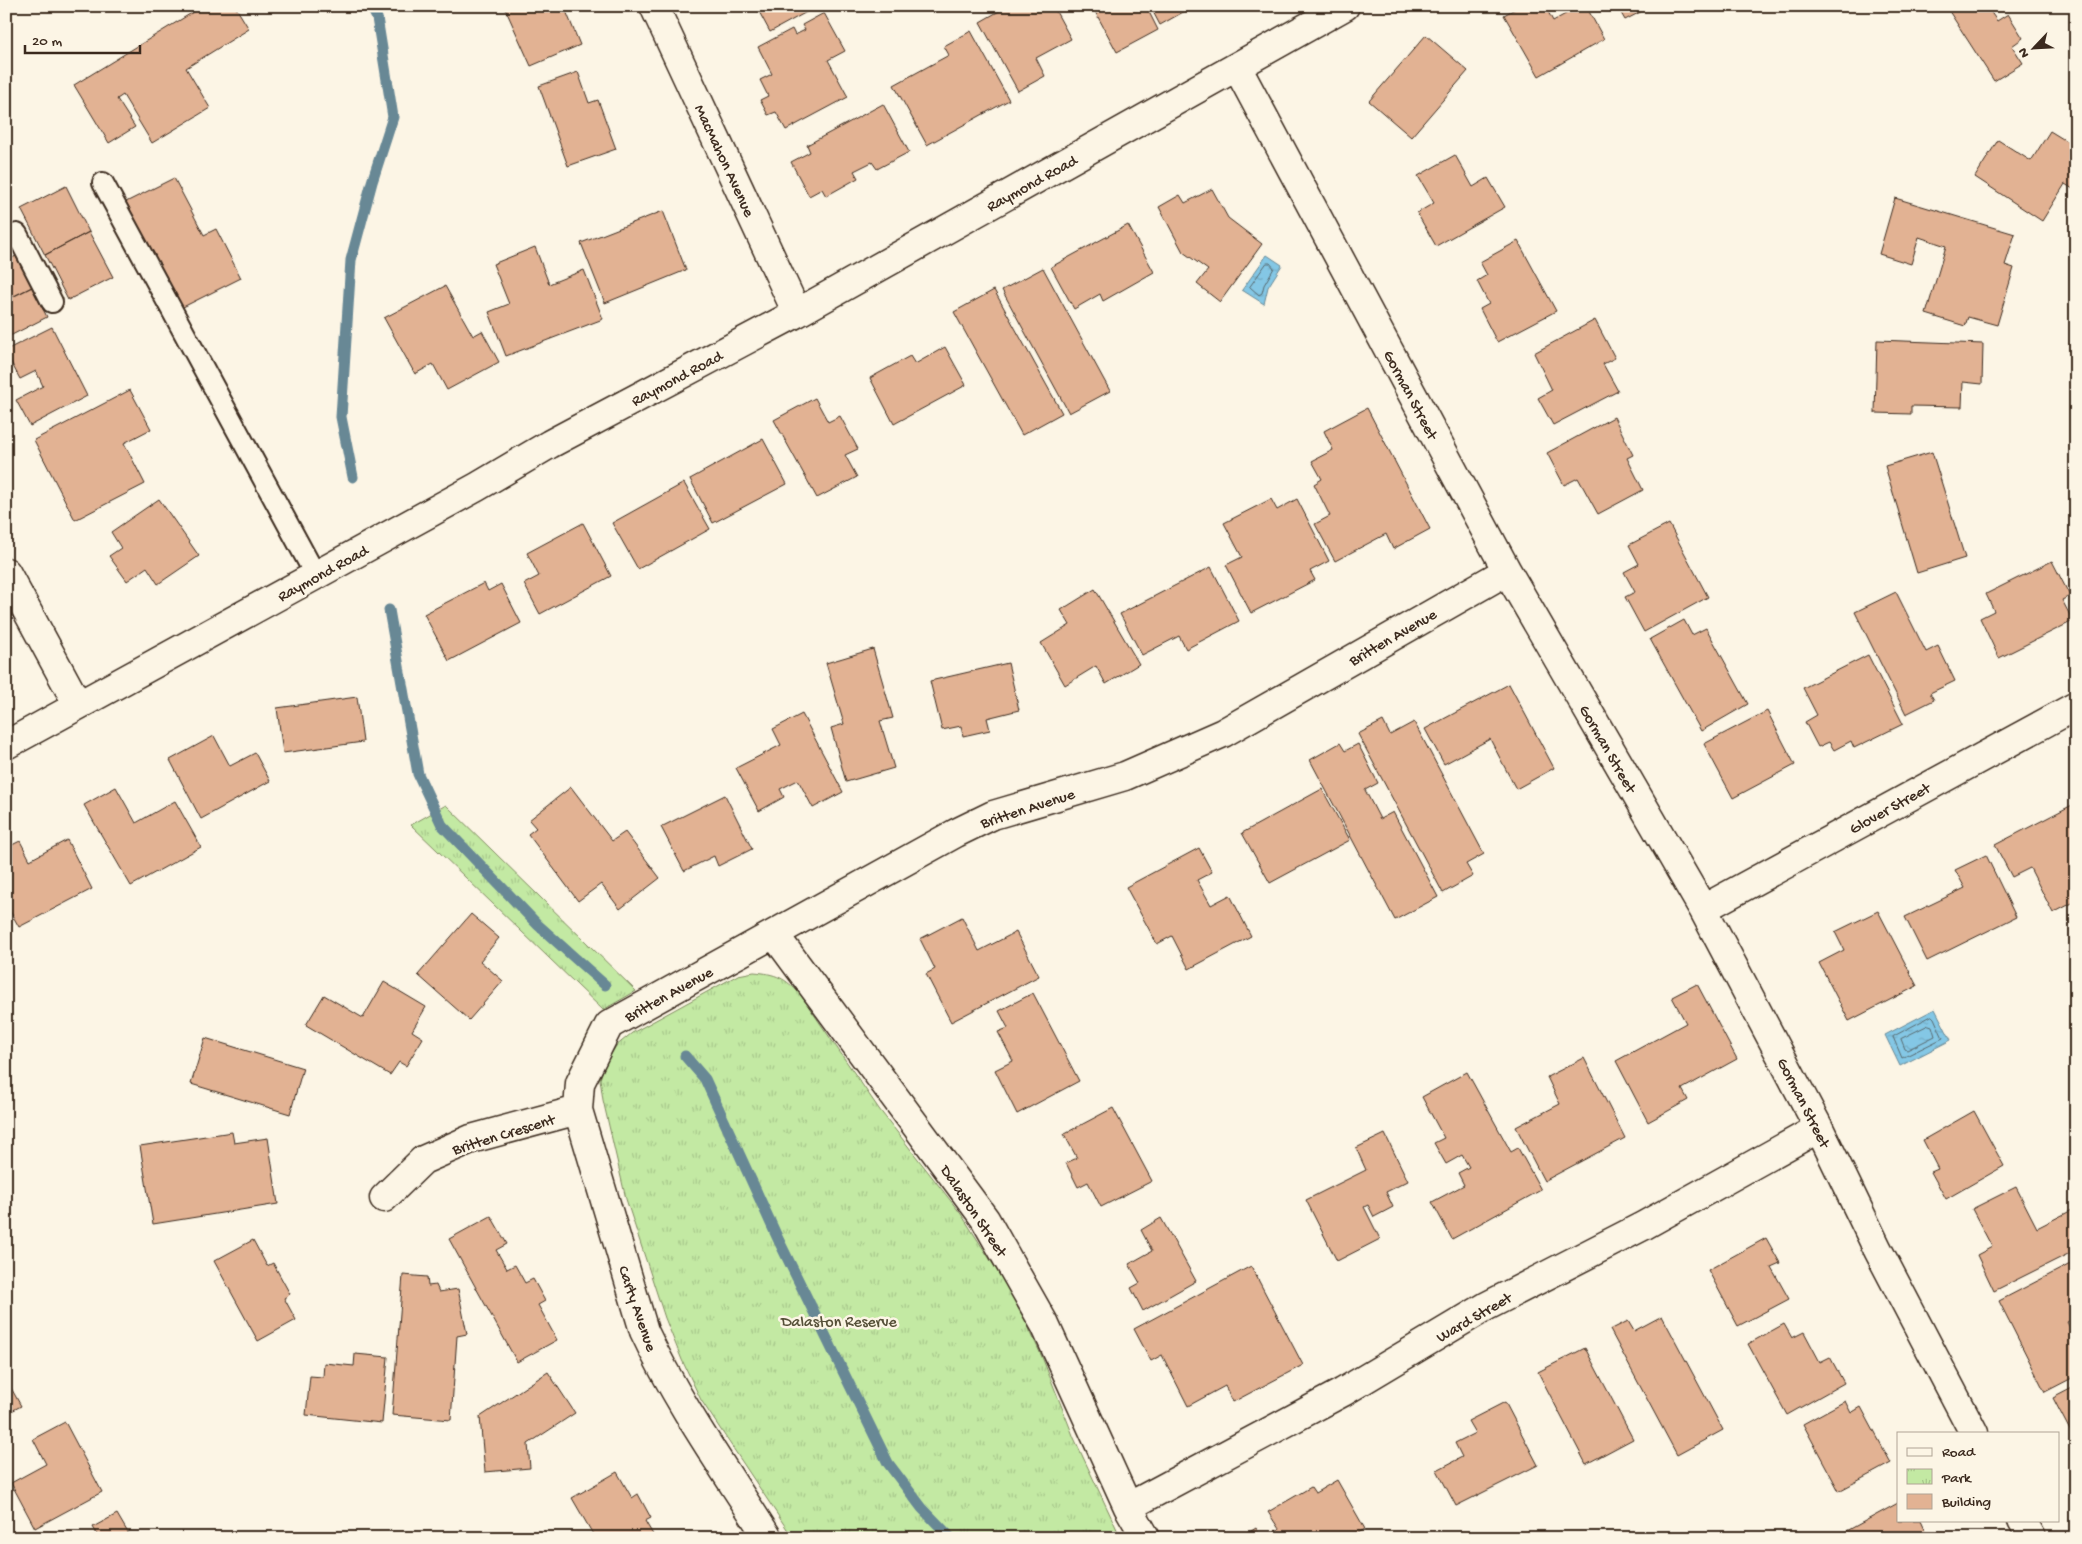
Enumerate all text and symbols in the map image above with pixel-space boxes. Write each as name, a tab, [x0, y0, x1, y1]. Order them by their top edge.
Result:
scale bar	[25, 22, 140, 54]
north arrow	[2010, 22, 2060, 72]
text: 20 m	[32, 33, 62, 51]
text: N	[2015, 45, 2034, 60]
street label: MacMahon Avenue	[688, 102, 757, 221]
street label: Raymond Road	[984, 152, 1083, 218]
street label: Raymond Road	[629, 347, 728, 412]
street label: Gorman Street	[1377, 348, 1441, 445]
street label: Raymond Road	[275, 542, 374, 608]
street label: Britten Avenue	[1346, 606, 1442, 672]
street label: Gorman Street	[1573, 702, 1640, 798]
street label: Glover Street	[1847, 779, 1936, 840]
street label: Britten Avenue	[978, 786, 1078, 835]
street label: Britten Avenue	[621, 964, 718, 1029]
street label: Gorman Street	[1771, 1055, 1833, 1153]
street label: Britten Crescent	[449, 1111, 559, 1161]
street label: Dalaston Street	[934, 1162, 1011, 1263]
street label: Carty Avenue	[612, 1264, 659, 1355]
street label: Ward Street	[1434, 1289, 1517, 1348]
park label: Dalaston Reserve	[780, 1314, 898, 1333]
legend	[1897, 1432, 2060, 1522]
text: Road	[1942, 1444, 1976, 1462]
text: Park	[1941, 1470, 1972, 1488]
text: Building	[1941, 1494, 1991, 1512]

